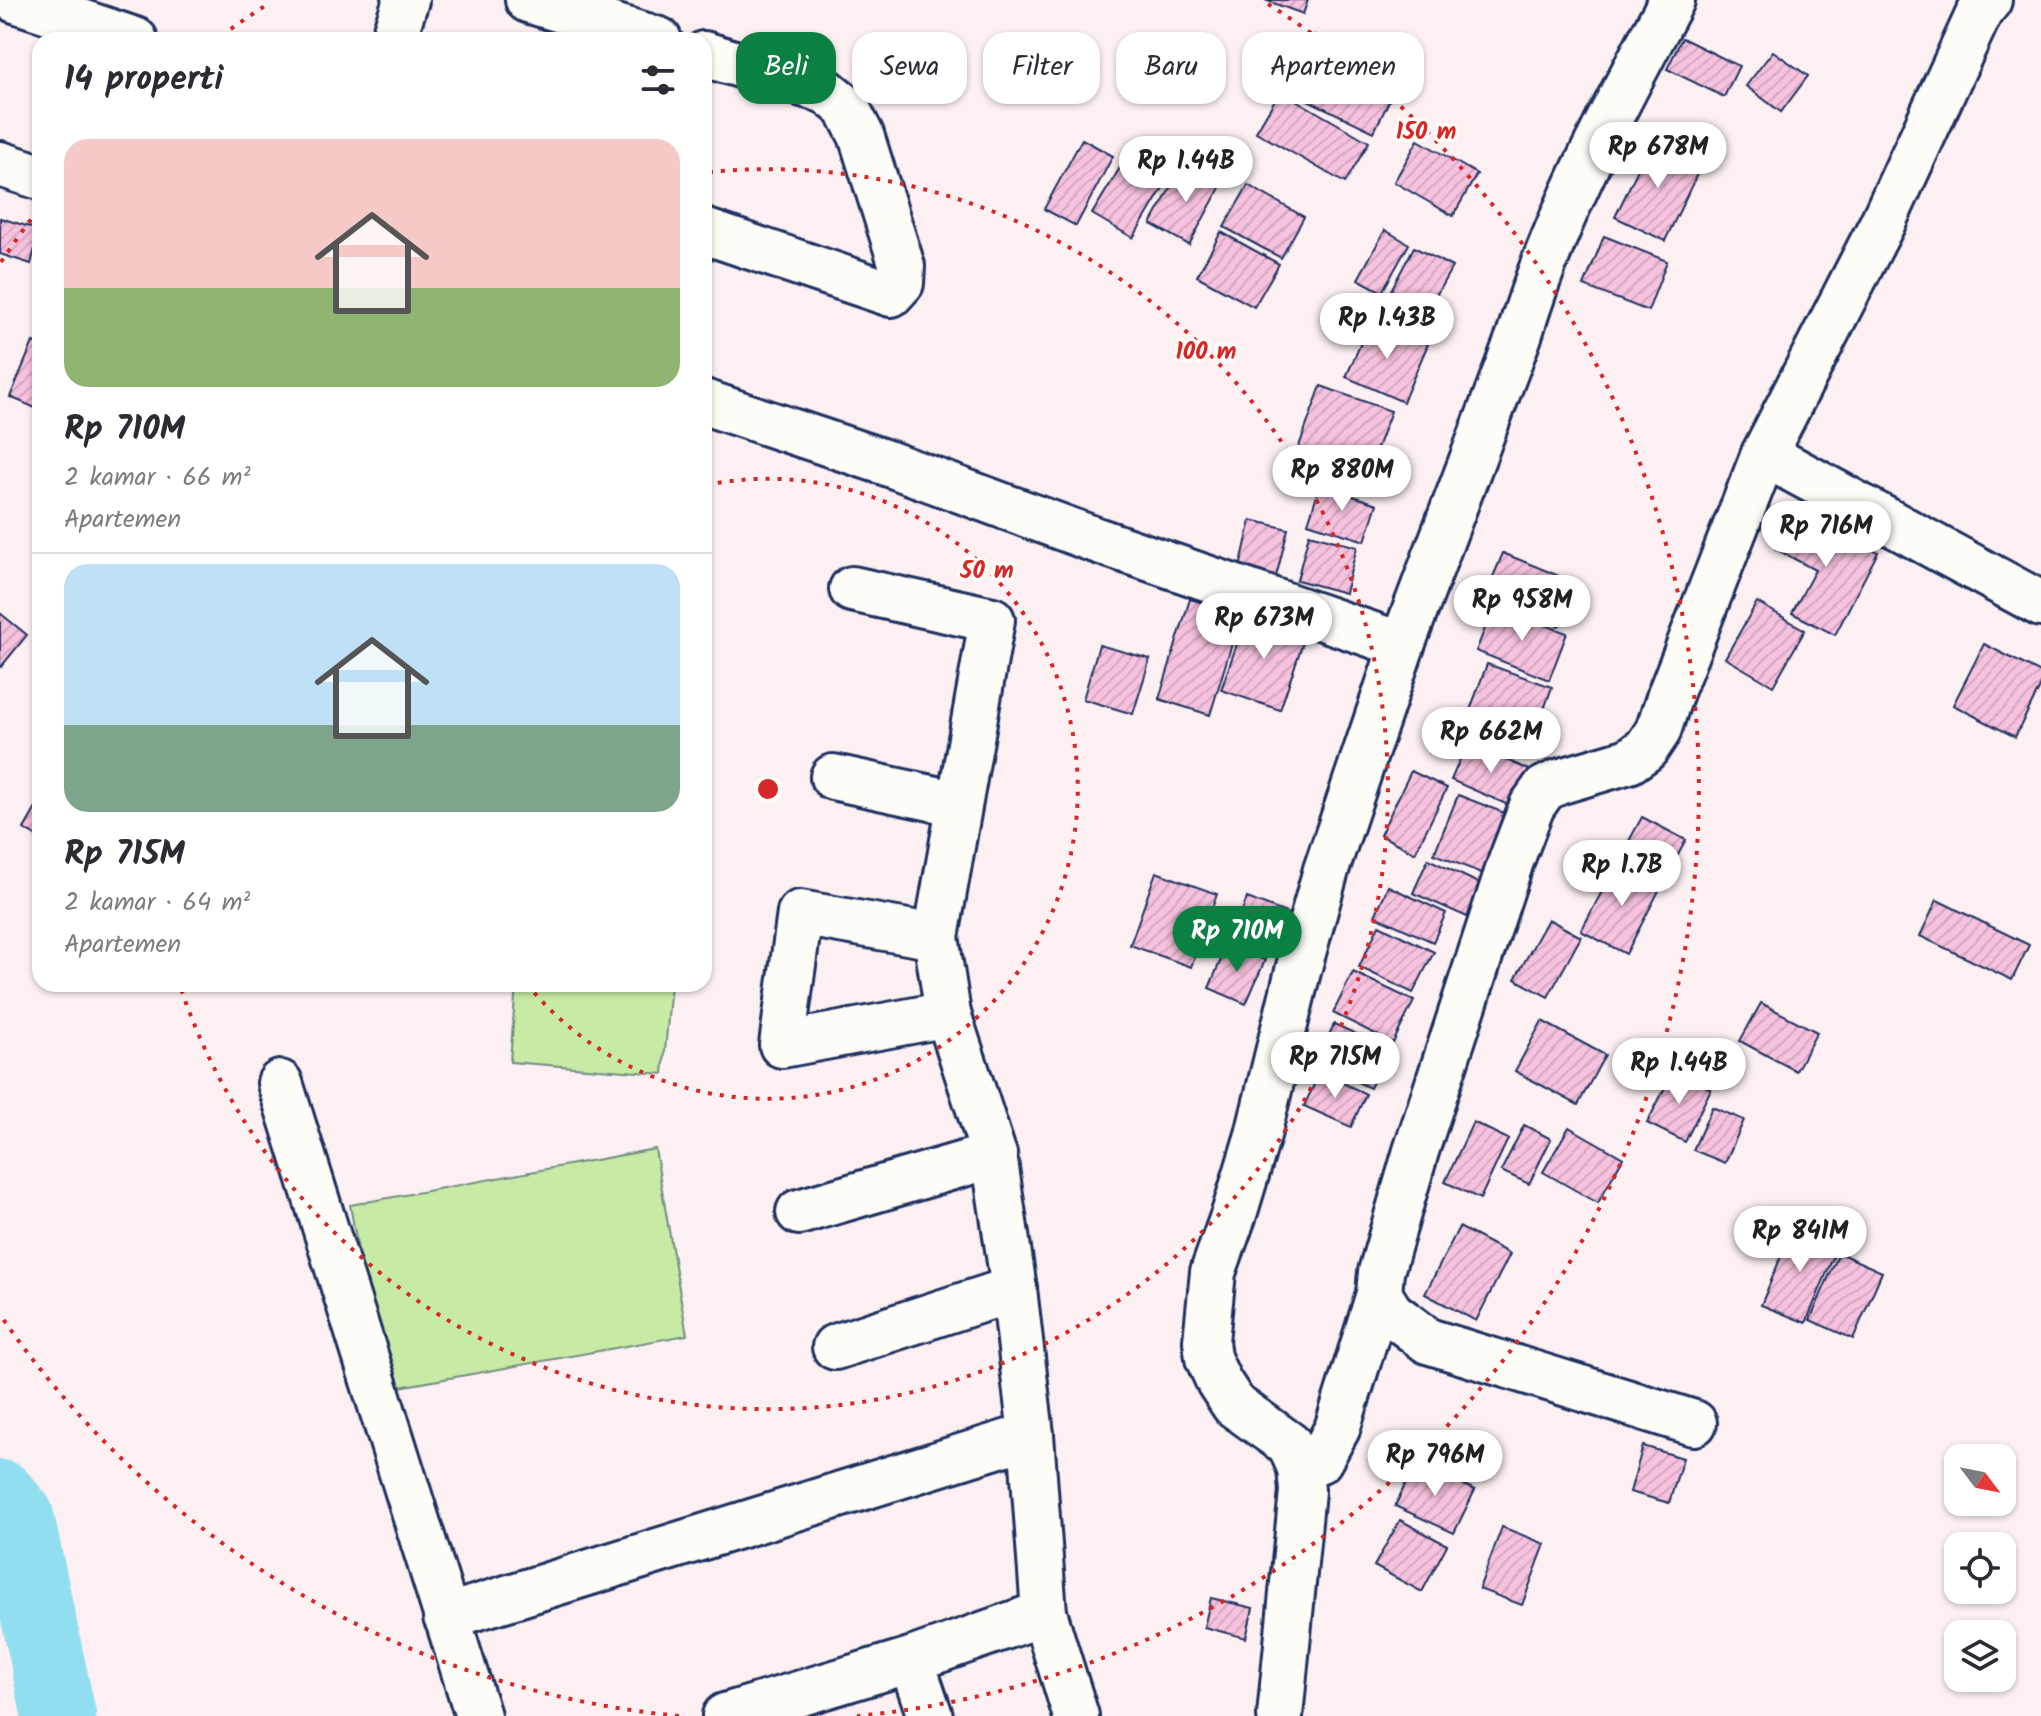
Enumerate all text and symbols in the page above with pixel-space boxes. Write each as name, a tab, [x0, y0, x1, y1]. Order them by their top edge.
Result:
chip: Beli	[736, 32, 836, 104]
chip: Sewa	[852, 32, 967, 104]
chip: Filter	[983, 32, 1100, 104]
chip: Baru	[1116, 32, 1226, 104]
chip: Apartemen	[1242, 32, 1424, 104]
text: 14 properti	[64, 53, 223, 107]
icon: filters	[636, 58, 680, 102]
text: 150 m	[1396, 113, 1456, 152]
pin: Rp 678M	[1584, 122, 1732, 190]
text: Rp 678M	[1608, 127, 1708, 169]
pin: Rp 1.44B	[1103, 136, 1269, 204]
text: Rp 1.44B	[1137, 141, 1235, 183]
icon: home	[300, 191, 444, 335]
pin: Rp 1.43B	[1304, 293, 1470, 361]
text: Rp 1.43B	[1338, 298, 1436, 340]
text: 100 m	[1176, 333, 1236, 372]
text: Rp 710M	[64, 403, 185, 457]
pin: Rp 880M	[1268, 445, 1416, 513]
text: Rp 880M	[1290, 450, 1394, 492]
text: 2 kamar · 66 m²	[64, 457, 250, 499]
text: Apartemen	[64, 499, 181, 541]
pin: Rp 716M	[1752, 501, 1900, 569]
text: Rp 716M	[1779, 506, 1873, 548]
text: 50 m	[959, 552, 1014, 591]
pin: Rp 958M	[1448, 575, 1596, 643]
text: Rp 958M	[1472, 580, 1572, 622]
pin: Rp 673M	[1190, 593, 1338, 661]
text: Rp 673M	[1214, 598, 1314, 640]
icon: home	[300, 616, 444, 760]
pin: Rp 662M	[1417, 707, 1565, 775]
text: Rp 662M	[1440, 712, 1542, 754]
centre of rings	[754, 775, 782, 803]
text: Rp 715M	[64, 828, 185, 882]
pin: Rp 1.7B	[1548, 840, 1696, 908]
text: Rp 1.7B	[1581, 845, 1663, 887]
text: 2 kamar · 64 m²	[64, 882, 250, 924]
pin: Rp 710M	[1163, 906, 1311, 974]
text: Rp 710M	[1191, 911, 1283, 953]
text: Apartemen	[64, 924, 181, 966]
pin: Rp 715M	[1261, 1032, 1409, 1100]
text: Rp 715M	[1289, 1037, 1381, 1079]
pin: Rp 1.44B	[1596, 1038, 1762, 1106]
text: Rp 1.44B	[1630, 1043, 1728, 1085]
pin: Rp 841M	[1726, 1206, 1874, 1274]
text: Rp 841M	[1752, 1211, 1848, 1253]
pin: Rp 796M	[1361, 1430, 1509, 1498]
text: Rp 796M	[1386, 1435, 1484, 1477]
north arrow	[1944, 1444, 2016, 1516]
map controls	[1944, 1444, 2016, 1692]
button: locate	[1944, 1532, 2016, 1604]
button: layers	[1944, 1620, 2016, 1692]

